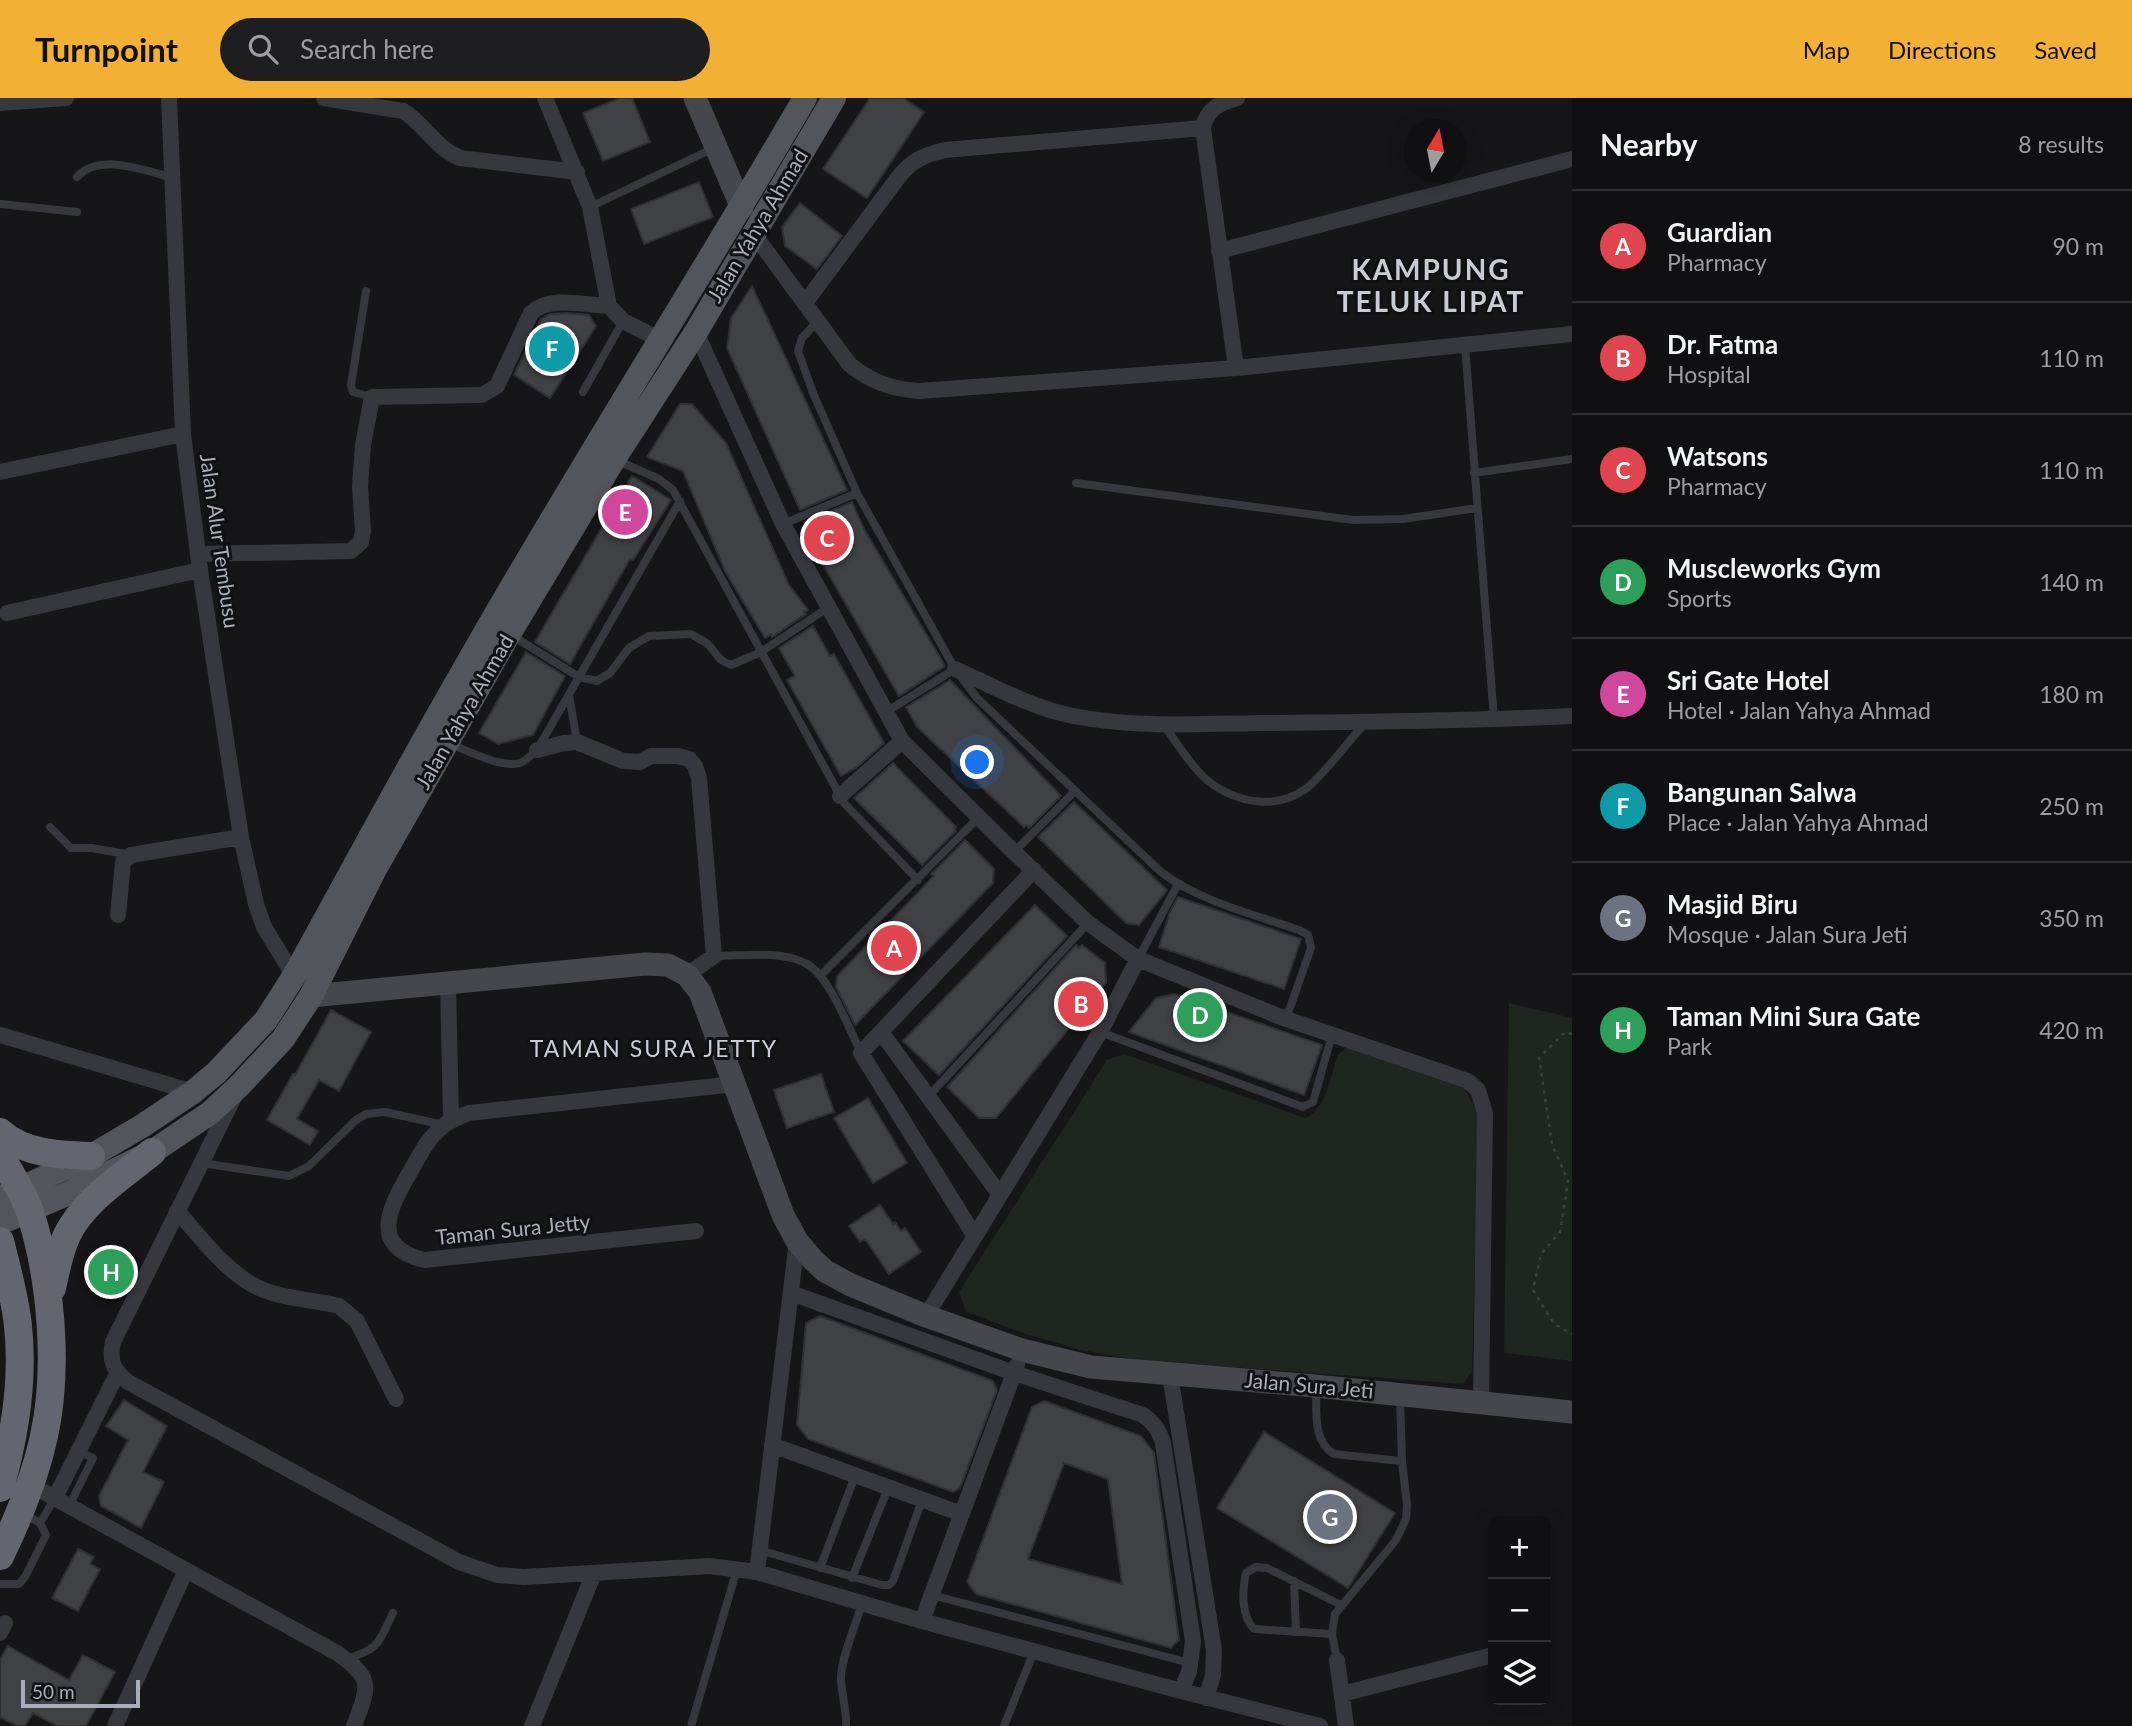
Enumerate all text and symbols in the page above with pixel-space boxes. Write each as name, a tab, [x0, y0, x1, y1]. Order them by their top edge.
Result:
search box	[220, 18, 710, 81]
text: Turnpoint	[35, 29, 178, 69]
icon: search	[244, 30, 282, 68]
text: Search here	[300, 33, 434, 65]
text: Map	[1803, 35, 1850, 64]
text: Directions	[1888, 35, 1996, 64]
text: Saved	[2034, 35, 2097, 64]
north arrow	[1404, 119, 1467, 182]
text: Nearby	[1600, 126, 1698, 162]
text: 8 results	[2018, 130, 2104, 158]
street label: Jalan Yahya Ahmad	[701, 144, 812, 306]
text: Guardian	[1667, 216, 1772, 248]
text: A	[1615, 232, 1631, 260]
text: 90 m	[2053, 232, 2104, 260]
text: Pharmacy	[1667, 248, 1767, 276]
district label: KAMPUNG TELUK LIPAT	[1337, 252, 1525, 318]
pin: F	[529, 323, 575, 375]
text: Dr. Fatma	[1667, 328, 1778, 360]
text: B	[1615, 344, 1631, 372]
text: 110 m	[2039, 344, 2104, 372]
text: Hospital	[1667, 360, 1751, 388]
text: Watsons	[1667, 440, 1768, 472]
street label: Jalan Alur Tembusu	[196, 452, 245, 630]
text: C	[1615, 456, 1631, 484]
text: 110 m	[2039, 456, 2104, 484]
text: Pharmacy	[1667, 472, 1767, 500]
pin: E	[602, 486, 648, 538]
pin: C	[804, 512, 850, 564]
text: Muscleworks Gym	[1667, 552, 1881, 584]
text: D	[1614, 568, 1632, 596]
text: 140 m	[2039, 568, 2104, 596]
text: Sports	[1667, 584, 1732, 612]
street label: Jalan Yahya Ahmad	[409, 630, 518, 793]
text: Sri Gate Hotel	[1667, 664, 1829, 696]
text: E	[1616, 680, 1630, 708]
text: 180 m	[2039, 680, 2104, 708]
text: Hotel · Jalan Yahya Ahmad	[1667, 696, 1931, 724]
your location	[960, 745, 994, 779]
text: Bangunan Salwa	[1667, 776, 1857, 808]
text: F	[1616, 792, 1630, 820]
text: 250 m	[2039, 792, 2104, 820]
text: Place · Jalan Yahya Ahmad	[1667, 808, 1929, 836]
text: Masjid Biru	[1667, 888, 1798, 920]
text: G	[1615, 904, 1631, 932]
text: 350 m	[2039, 904, 2104, 932]
text: Mosque · Jalan Sura Jeti	[1667, 920, 1908, 948]
pin: A	[871, 922, 917, 974]
pin: B	[1058, 978, 1104, 1030]
pin: D	[1177, 989, 1223, 1041]
text: Taman Mini Sura Gate	[1667, 1000, 1921, 1032]
text: H	[1614, 1016, 1632, 1044]
text: 420 m	[2039, 1016, 2104, 1044]
text: Park	[1667, 1032, 1712, 1060]
district label: TAMAN SURA JETTY	[530, 1034, 778, 1062]
street label: Taman Sura Jetty	[434, 1208, 592, 1249]
pin: H	[88, 1246, 134, 1298]
street label: Jalan Sura Jeti	[1244, 1366, 1375, 1403]
pin: G	[1307, 1491, 1353, 1543]
map controls	[1488, 1516, 1551, 1705]
button: +	[1488, 1516, 1551, 1579]
button: −	[1488, 1579, 1551, 1642]
button: layers	[1488, 1642, 1551, 1705]
scale bar	[21, 1677, 140, 1709]
text: 50 m	[32, 1680, 75, 1703]

